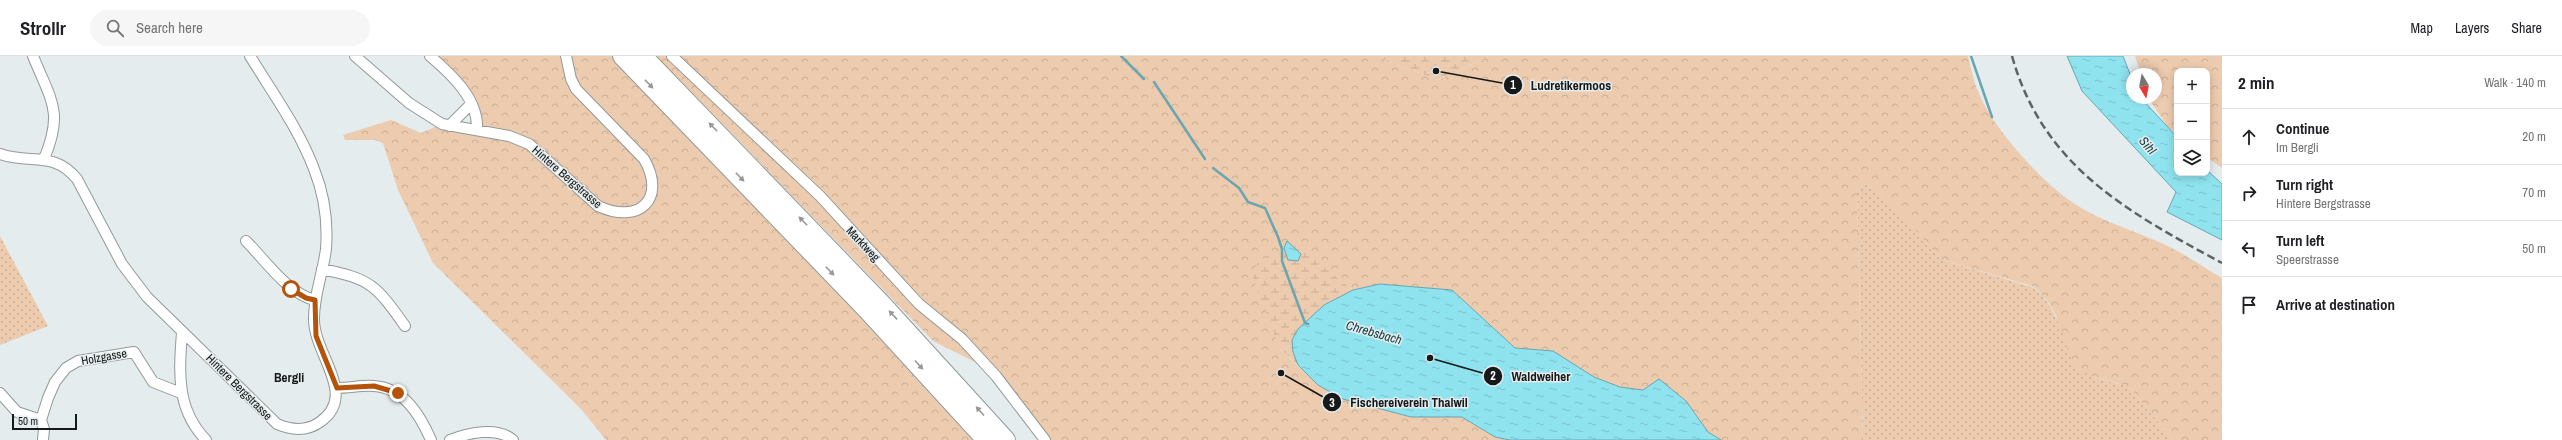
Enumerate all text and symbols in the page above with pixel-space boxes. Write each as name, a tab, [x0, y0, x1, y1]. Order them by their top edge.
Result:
search box	[90, 10, 370, 46]
text: Strollr	[20, 15, 66, 41]
icon: search	[104, 17, 126, 39]
text: Search here	[136, 17, 203, 38]
text: Map	[2411, 19, 2433, 37]
text: Layers	[2455, 19, 2489, 37]
text: Share	[2511, 19, 2542, 37]
north arrow	[2126, 68, 2162, 104]
map controls	[2174, 68, 2210, 176]
button: +	[2174, 68, 2210, 104]
text: 2 min	[2238, 71, 2274, 94]
callout: Ludretikermoos	[1503, 72, 1620, 97]
text: Walk · 140 m	[2484, 74, 2546, 91]
text: 1	[1510, 77, 1516, 93]
text: Ludretikermoos	[1531, 77, 1611, 94]
one-way arrow	[644, 79, 654, 89]
button: −	[2174, 104, 2210, 140]
text: Continue	[2276, 118, 2329, 139]
one-way arrow	[708, 122, 718, 132]
icon: ahead	[2238, 126, 2260, 148]
text: 20 m	[2522, 128, 2546, 145]
water label: Sihl	[2135, 133, 2160, 158]
text: Im Bergli	[2276, 139, 2319, 156]
button: layers	[2174, 140, 2210, 176]
street label: Hintere Bergstrasse	[529, 142, 605, 212]
one-way arrow	[735, 172, 745, 182]
text: Turn right	[2276, 174, 2333, 195]
icon: right	[2238, 182, 2260, 204]
text: 70 m	[2522, 184, 2546, 201]
text: Hintere Bergstrasse	[2276, 195, 2371, 212]
one-way arrow	[798, 216, 808, 226]
street label: Marktweg	[843, 223, 884, 265]
text: Turn left	[2276, 230, 2324, 251]
icon: left	[2238, 238, 2260, 260]
text: 50 m	[2522, 240, 2546, 257]
text: Speerstrasse	[2276, 251, 2339, 268]
one-way arrow	[825, 266, 834, 276]
route start	[282, 280, 300, 298]
icon: arrive	[2238, 294, 2260, 316]
text: Arrive at destination	[2276, 294, 2395, 315]
one-way arrow	[888, 310, 897, 320]
water label: Chrebsbach	[1344, 316, 1404, 349]
street label: Holzgasse	[80, 345, 128, 369]
street label: Hintere Bergstrasse	[202, 350, 276, 424]
one-way arrow	[914, 361, 923, 370]
callout: Waldweiher	[1483, 363, 1578, 388]
text: 2	[1490, 368, 1496, 384]
text: Waldweiher	[1512, 368, 1571, 385]
district label: Bergli	[274, 369, 304, 386]
route end	[389, 384, 407, 402]
callout: Fischereiverein Thalwil	[1322, 390, 1476, 415]
text: Fischereiverein Thalwil	[1350, 394, 1468, 411]
text: 3	[1329, 395, 1335, 411]
one-way arrow	[976, 406, 985, 416]
scale bar	[12, 412, 77, 431]
text: 50 m	[18, 414, 38, 428]

